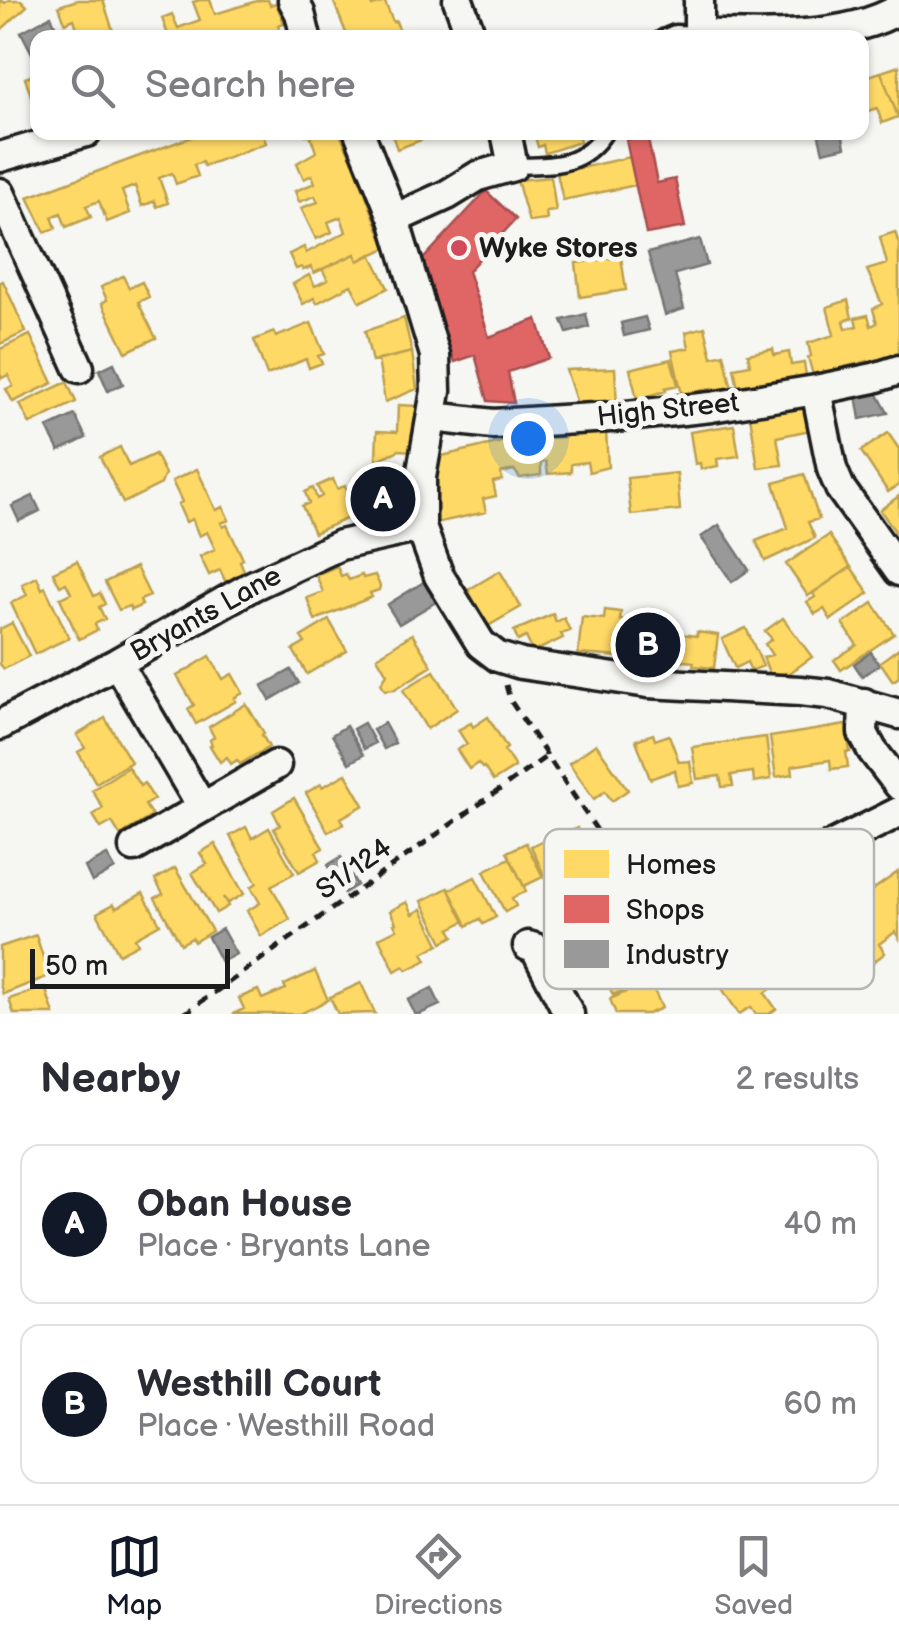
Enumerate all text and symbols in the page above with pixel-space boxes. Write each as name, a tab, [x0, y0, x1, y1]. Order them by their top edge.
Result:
search box	[30, 30, 869, 140]
icon: search	[65, 58, 120, 113]
text: Search here	[145, 63, 356, 108]
place label: Wyke Stores	[479, 232, 638, 265]
marker: Wyke Stores	[448, 237, 470, 259]
street label: High Street	[595, 386, 741, 434]
your location	[503, 413, 554, 464]
pin: A	[350, 462, 416, 536]
street label: Bryants Lane	[125, 559, 287, 669]
pin: B	[616, 608, 680, 682]
legend	[544, 829, 874, 989]
street label: S1/124	[310, 831, 398, 907]
text: Homes	[626, 849, 716, 882]
text: Shops	[626, 894, 705, 927]
text: Industry	[626, 939, 729, 972]
scale bar	[30, 944, 230, 988]
text: 50 m	[45, 950, 108, 983]
text: Nearby	[40, 1054, 180, 1105]
text: 2 results	[735, 1060, 859, 1099]
text: Oban House	[137, 1182, 352, 1227]
text: A	[65, 1205, 84, 1244]
text: 40 m	[784, 1205, 857, 1244]
text: Place · Bryants Lane	[137, 1227, 430, 1266]
text: Westhill Court	[137, 1362, 381, 1407]
text: B	[63, 1385, 86, 1424]
text: 60 m	[784, 1385, 857, 1424]
text: Place · Westhill Road	[137, 1407, 435, 1446]
tab: Map	[106, 1529, 162, 1622]
tab: Directions	[374, 1529, 503, 1622]
tab: Saved	[715, 1529, 793, 1622]

